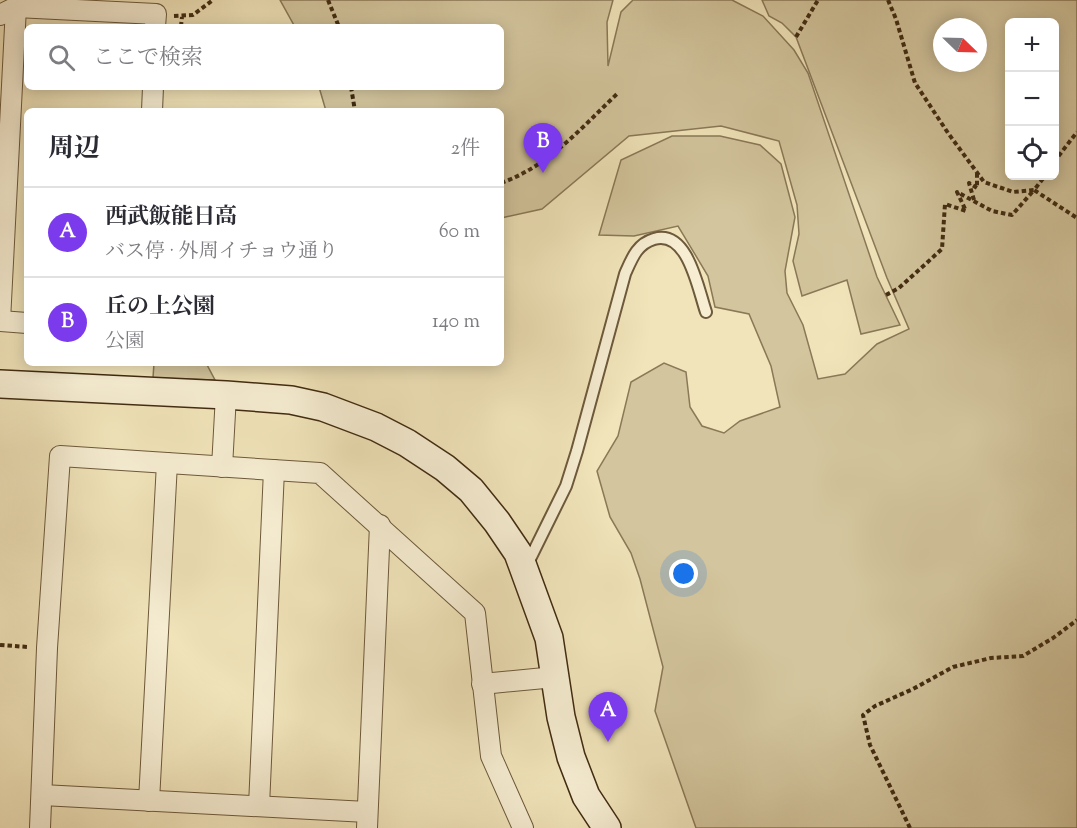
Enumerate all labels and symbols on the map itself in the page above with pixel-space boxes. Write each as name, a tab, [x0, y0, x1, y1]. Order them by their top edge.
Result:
north arrow	[933, 18, 987, 72]
pin: B	[524, 124, 562, 173]
your location	[669, 559, 698, 588]
pin: A	[588, 692, 628, 742]

